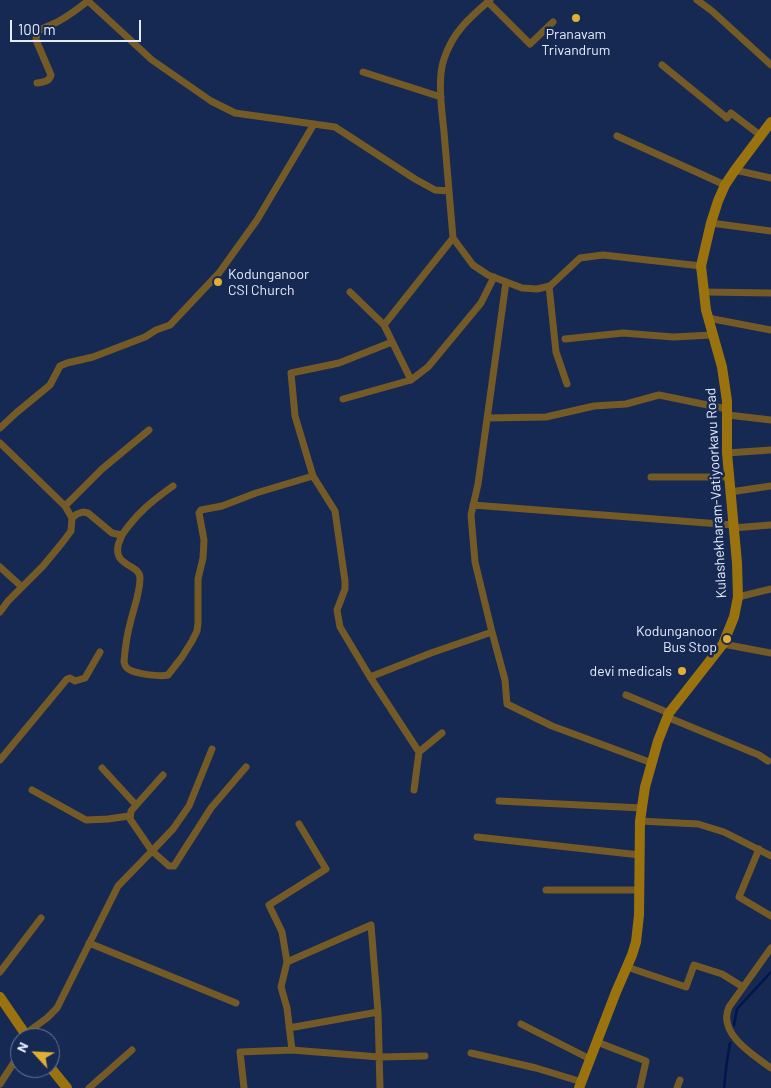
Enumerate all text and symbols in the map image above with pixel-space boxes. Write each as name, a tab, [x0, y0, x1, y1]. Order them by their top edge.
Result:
scale bar	[12, 10, 144, 42]
marker: Pranavam Trivandrum	[570, 12, 582, 24]
text: 100 m	[18, 20, 56, 38]
place label: Pranavam Trivandrum	[542, 26, 610, 58]
place label: Kodunganoor CSI Church	[228, 266, 309, 298]
marker: Kodunganoor CSI Church	[212, 276, 224, 288]
street label: Kulashekharam-Vatiyoorkavu Road	[702, 387, 730, 599]
place label: Kodunganoor Bus Stop	[636, 623, 717, 656]
marker: Kodunganoor Bus Stop	[721, 633, 733, 645]
place label: devi medicals	[590, 663, 672, 679]
marker: devi medicals	[676, 665, 688, 677]
north arrow	[10, 1028, 60, 1078]
text: N	[12, 1039, 32, 1055]

